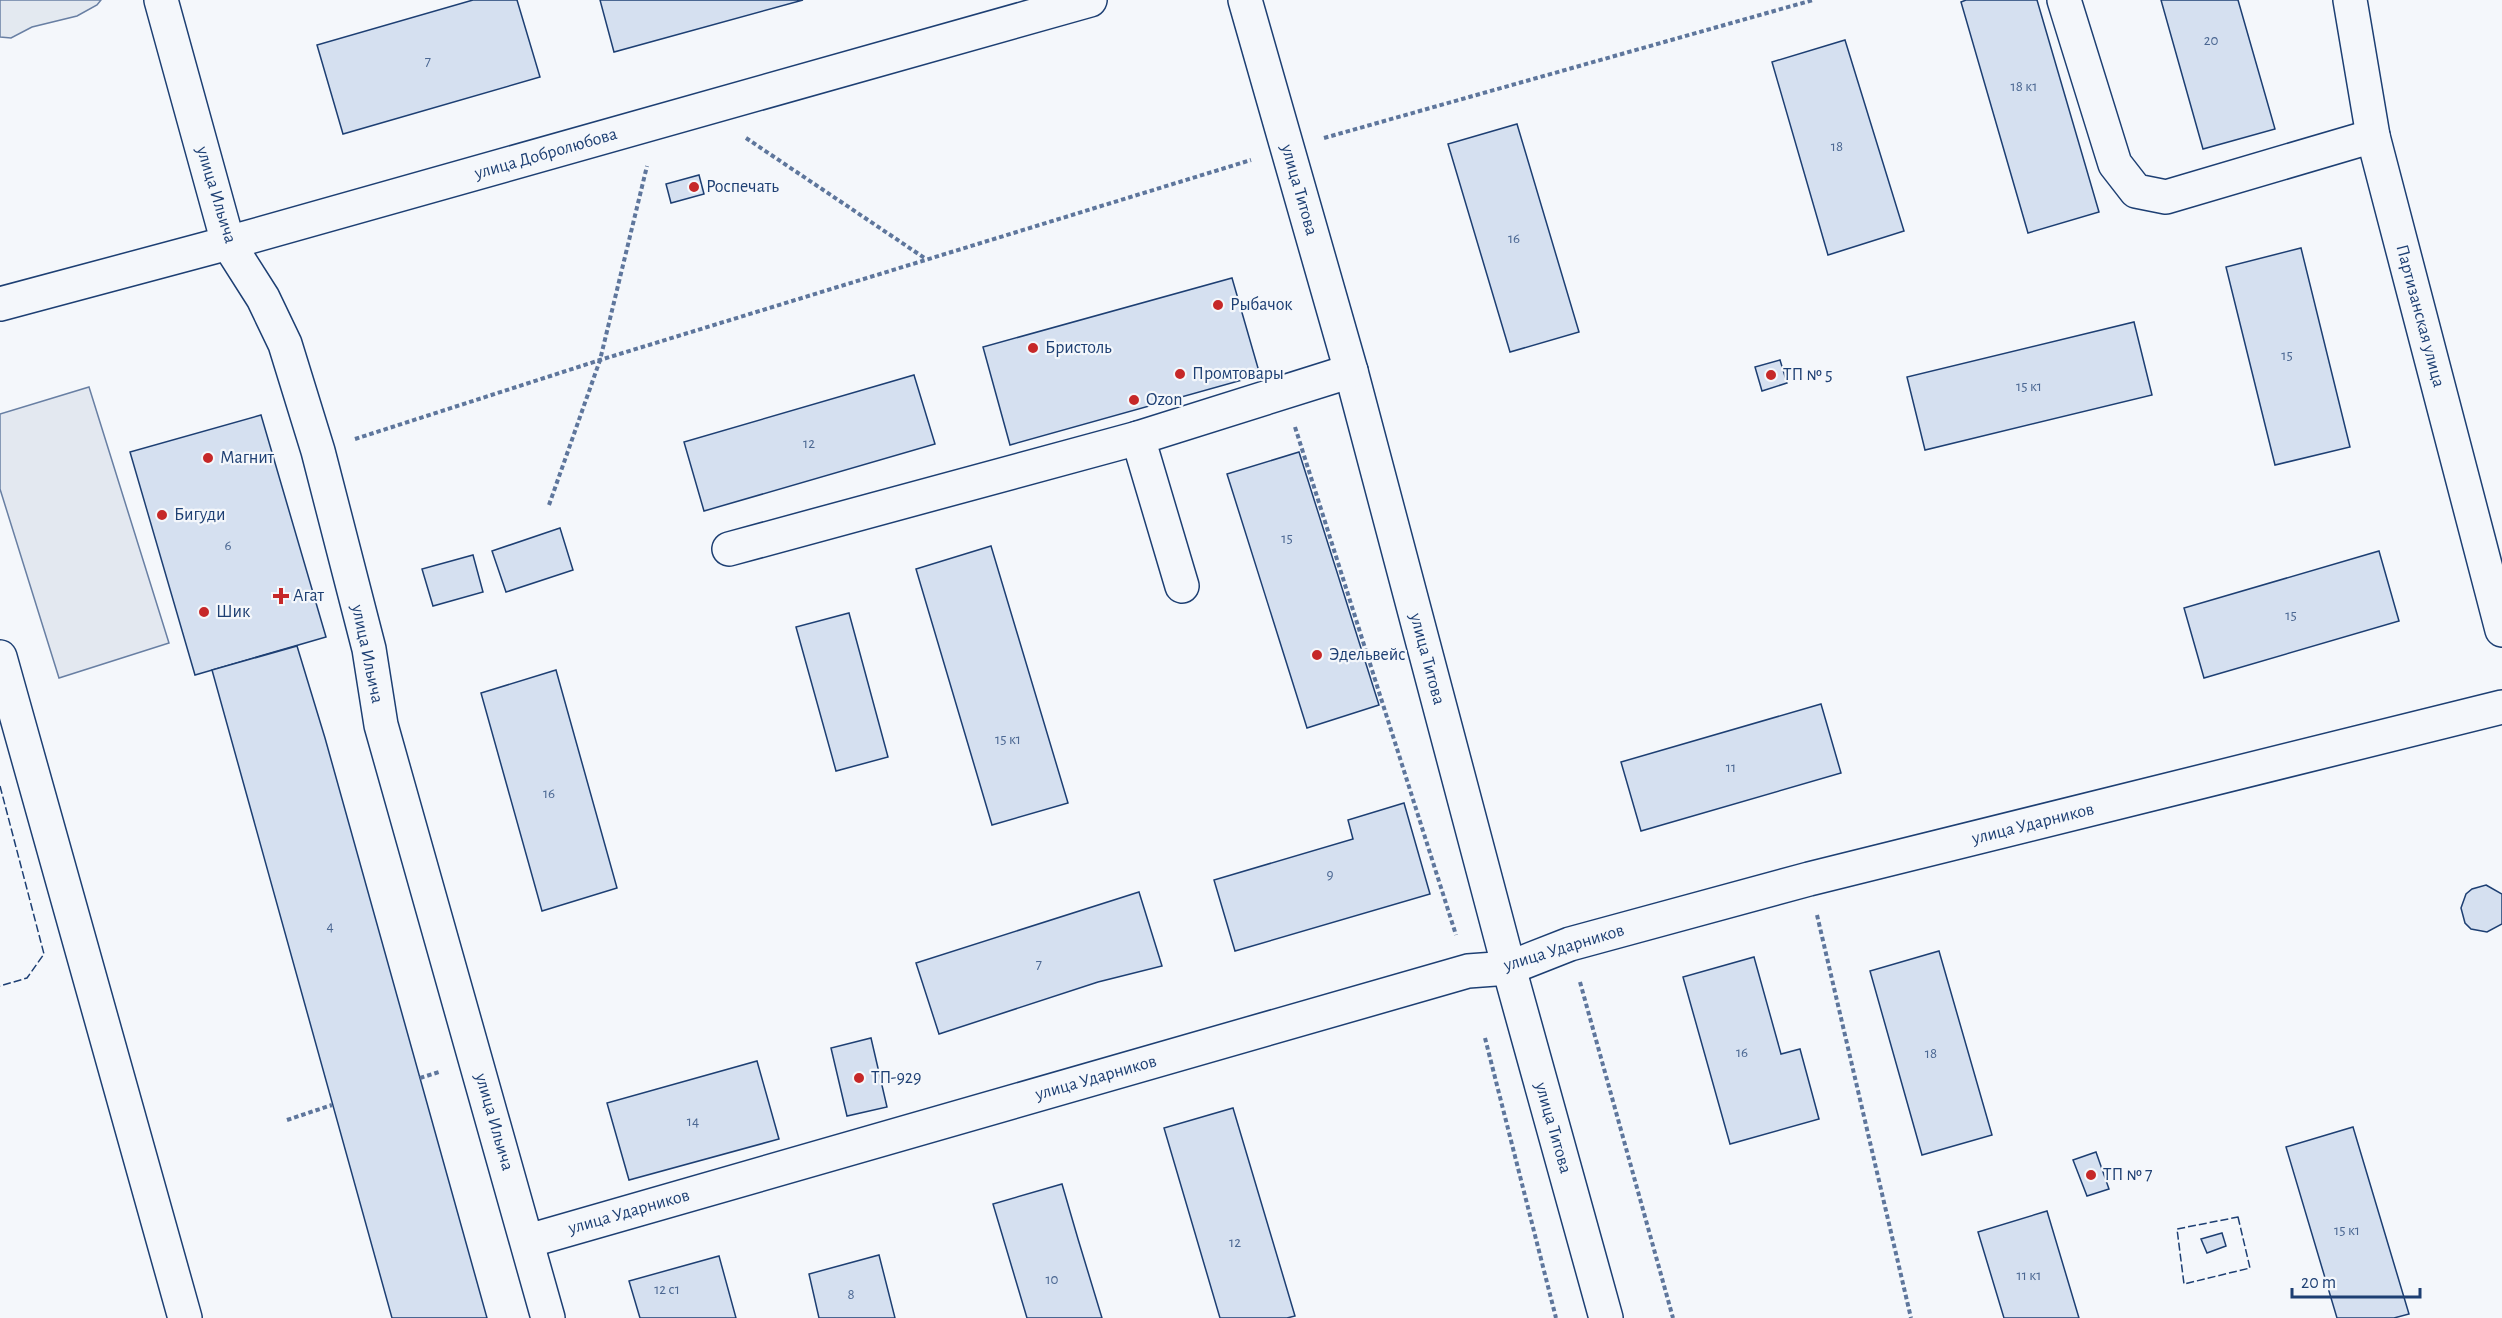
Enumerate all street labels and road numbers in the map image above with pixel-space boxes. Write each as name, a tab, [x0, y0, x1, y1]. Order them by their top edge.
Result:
street label: улица Добролюбова	[471, 124, 619, 183]
street label: улица Титова	[1277, 141, 1321, 238]
street label: улица Ильича	[192, 143, 239, 246]
street label: Партизанская улица	[2392, 243, 2448, 389]
street label: улица Ильича	[348, 602, 386, 705]
street label: улица Титова	[1406, 610, 1448, 707]
street label: улица Ударников	[1969, 800, 2096, 848]
street label: улица Ударников	[1501, 921, 1626, 975]
street label: улица Ударников	[1033, 1052, 1159, 1104]
street label: улица Ильича	[471, 1070, 516, 1173]
street label: улица Титова	[1531, 1079, 1575, 1176]
street label: улица Ударников	[566, 1186, 692, 1238]

